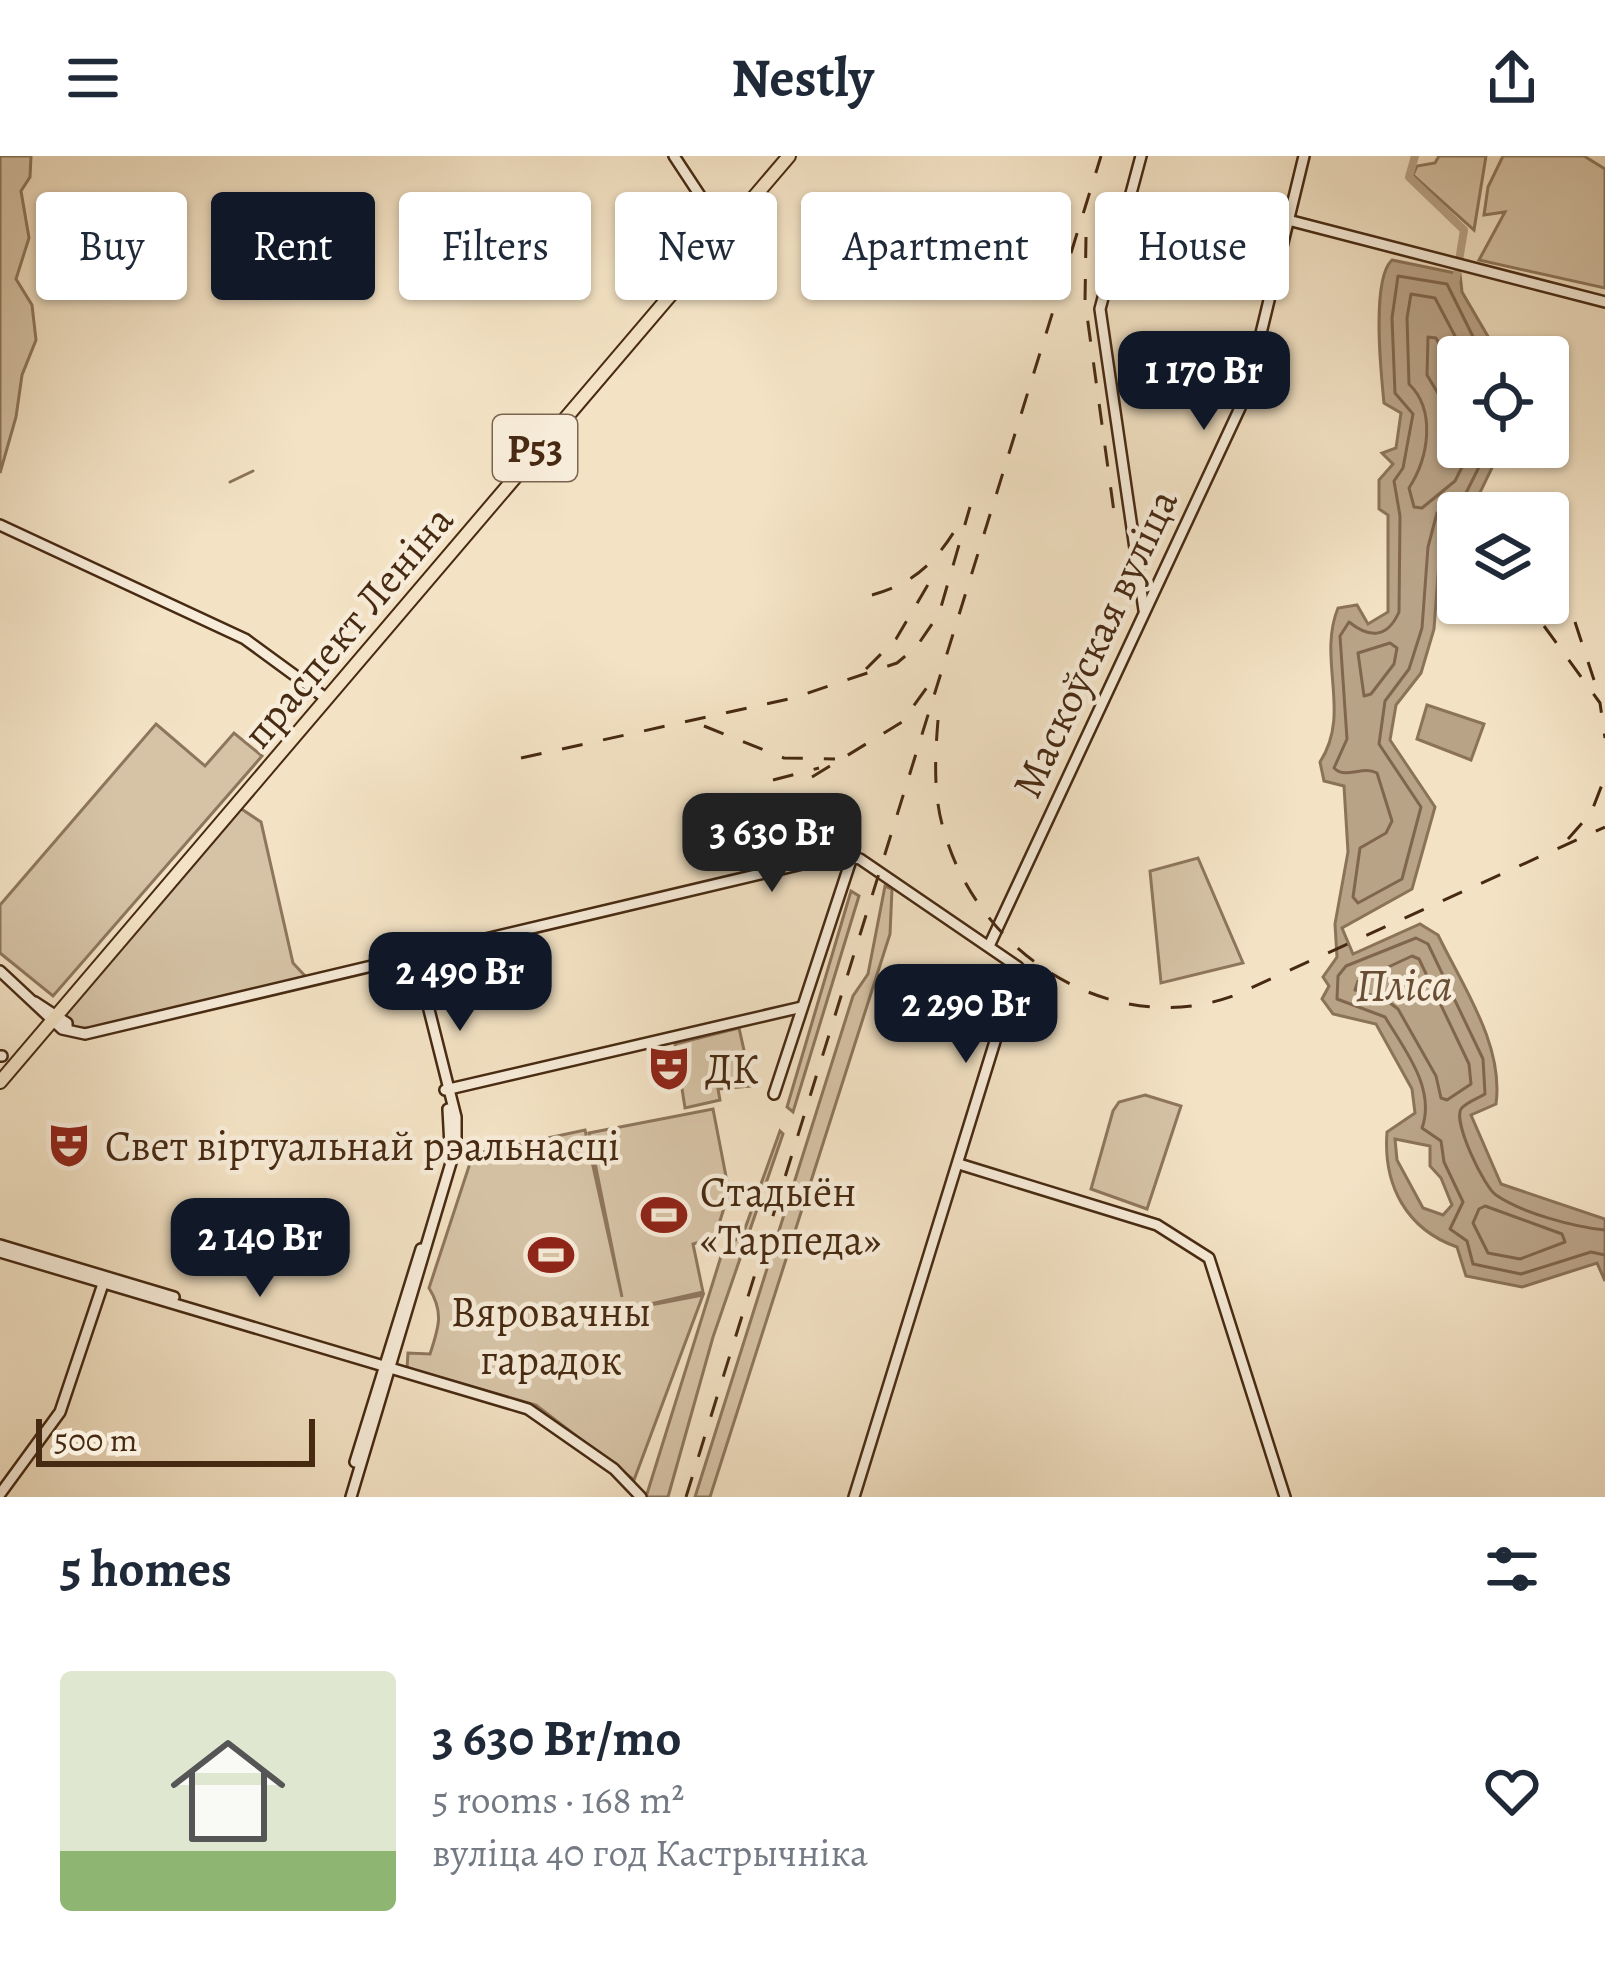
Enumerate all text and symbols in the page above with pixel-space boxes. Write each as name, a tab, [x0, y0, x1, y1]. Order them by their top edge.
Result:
text: Nestly	[731, 41, 874, 115]
icon: menu	[60, 45, 126, 111]
icon: share	[1479, 45, 1545, 111]
chip: Buy	[36, 192, 187, 300]
chip: Rent	[211, 192, 375, 300]
chip: Filters	[399, 192, 591, 300]
chip: New	[615, 192, 777, 300]
chip: Apartment	[801, 192, 1071, 300]
chip: House	[1095, 192, 1289, 300]
pin: 1 170 Br	[1080, 331, 1328, 433]
map controls	[1437, 336, 1569, 624]
button: locate	[1437, 336, 1569, 468]
text: 1 170 Br	[1145, 343, 1263, 396]
road number: Р53	[493, 415, 577, 481]
street label: Маскоўская вуліца	[998, 479, 1191, 807]
street label: праспект Леніна	[229, 492, 466, 760]
button: layers	[1437, 492, 1569, 624]
pin: 3 630 Br	[648, 793, 896, 895]
text: 3 630 Br	[709, 805, 835, 858]
pin: 2 490 Br	[336, 932, 584, 1034]
text: 2 490 Br	[396, 944, 524, 997]
water label: Пліса	[1355, 954, 1453, 1016]
pin: 2 290 Br	[842, 964, 1090, 1066]
text: 2 290 Br	[901, 976, 1031, 1029]
place label: ДК	[705, 1040, 759, 1097]
theatre icon: ДК	[644, 1043, 694, 1093]
place label: Свет віртуальнай рэальнасці	[105, 1117, 620, 1174]
theatre icon: Свет віртуальнай рэальнасці	[44, 1120, 94, 1170]
place label: Стадыён «Тарпеда»	[700, 1163, 881, 1268]
sports icon: Стадыён «Тарпеда»	[639, 1190, 689, 1240]
pin: 2 140 Br	[136, 1198, 384, 1300]
text: 2 140 Br	[198, 1210, 322, 1263]
sports icon: Вяровачны гарадок	[526, 1230, 576, 1280]
place label: Вяровачны гарадок	[451, 1283, 651, 1388]
scale bar	[36, 1413, 315, 1466]
text: 500 m	[54, 1417, 137, 1462]
text: 5 homes	[60, 1534, 232, 1604]
icon: filters	[1479, 1536, 1545, 1602]
text: 3 630 Br/mo	[432, 1703, 682, 1773]
icon: home	[156, 1719, 300, 1863]
icon: heart	[1479, 1758, 1545, 1824]
text: 5 rooms · 168 m²	[432, 1773, 684, 1826]
text: вуліца 40 год Кастрычніка	[432, 1826, 868, 1879]

